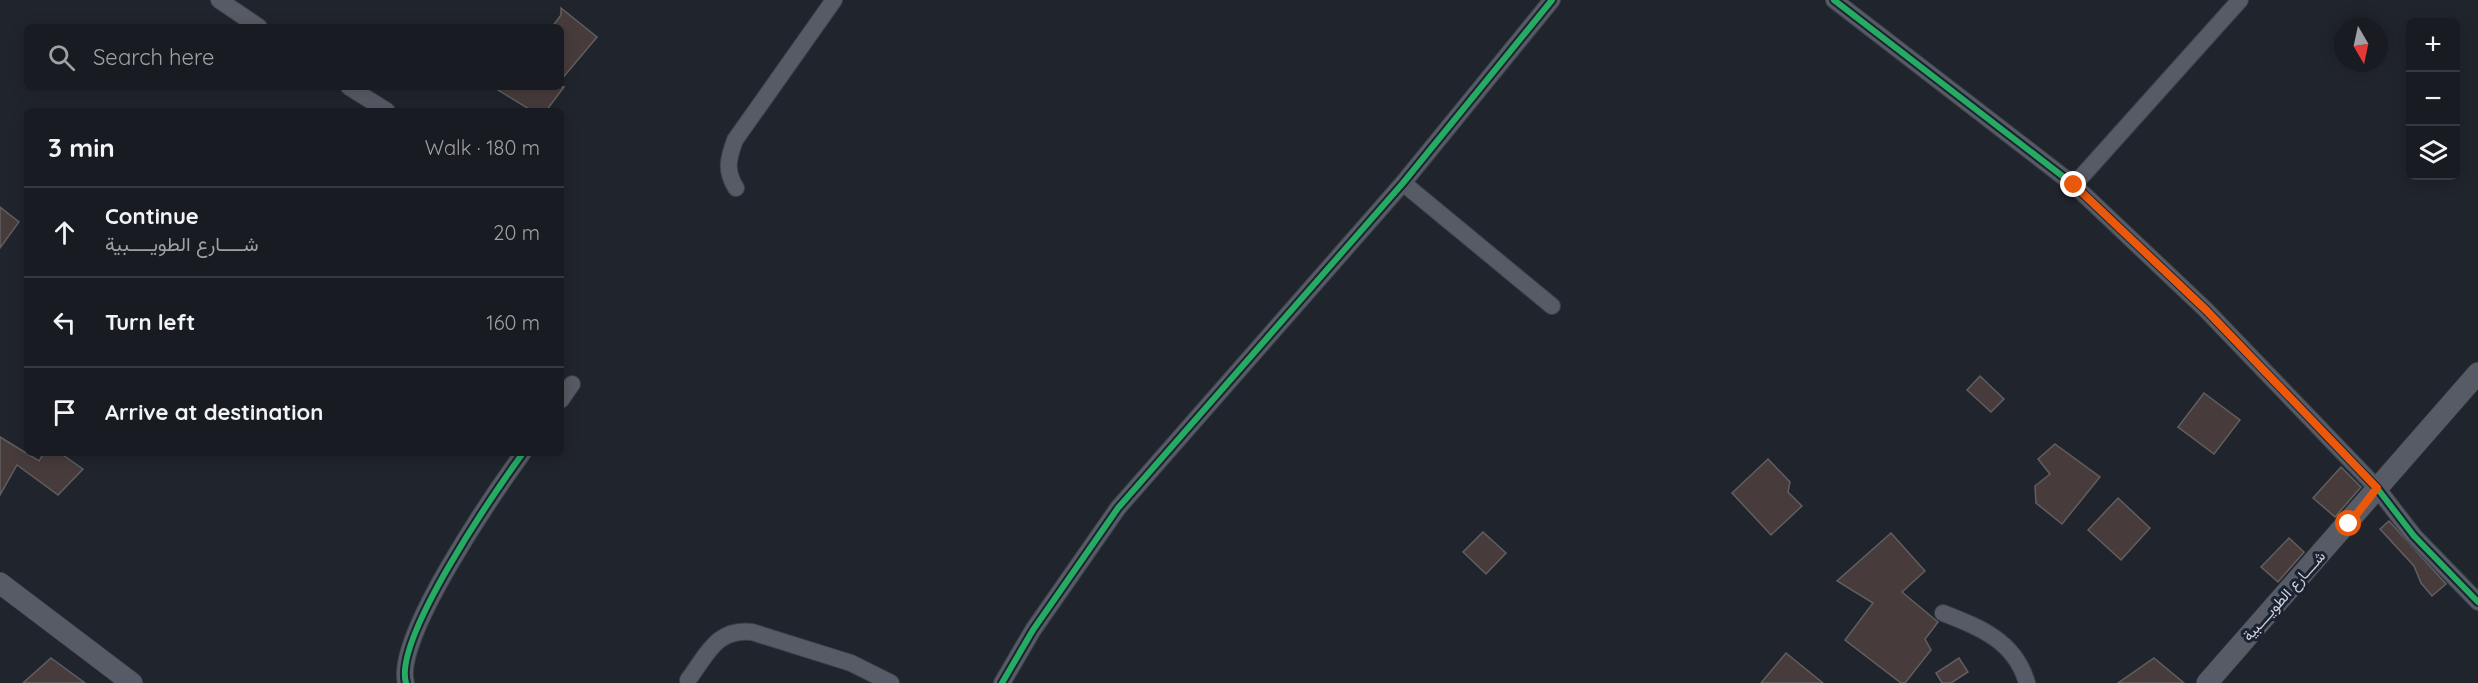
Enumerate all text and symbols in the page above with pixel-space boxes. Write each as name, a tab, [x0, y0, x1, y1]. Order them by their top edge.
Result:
north arrow	[2334, 18, 2388, 72]
map controls	[2406, 18, 2460, 180]
button: +	[2406, 18, 2460, 72]
search box	[24, 24, 564, 90]
icon: search	[45, 41, 78, 74]
text: Search here	[93, 43, 214, 71]
button: −	[2406, 72, 2460, 126]
button: layers	[2406, 126, 2460, 180]
text: 3 min	[48, 131, 115, 164]
text: Walk · 180 m	[425, 135, 540, 160]
route end	[2060, 171, 2086, 197]
text: Continue	[105, 202, 199, 230]
icon: ahead	[48, 216, 81, 249]
text: 20 m	[493, 220, 540, 245]
text: شــــارع الطويــــبية	[105, 231, 258, 256]
icon: left	[48, 306, 81, 339]
text: Turn left	[105, 308, 195, 336]
text: 160 m	[486, 310, 540, 335]
icon: arrive	[48, 396, 81, 429]
text: Arrive at destination	[105, 398, 323, 426]
route start	[2335, 510, 2361, 536]
street label: شــــارع الطويــــبية	[2238, 546, 2331, 646]

